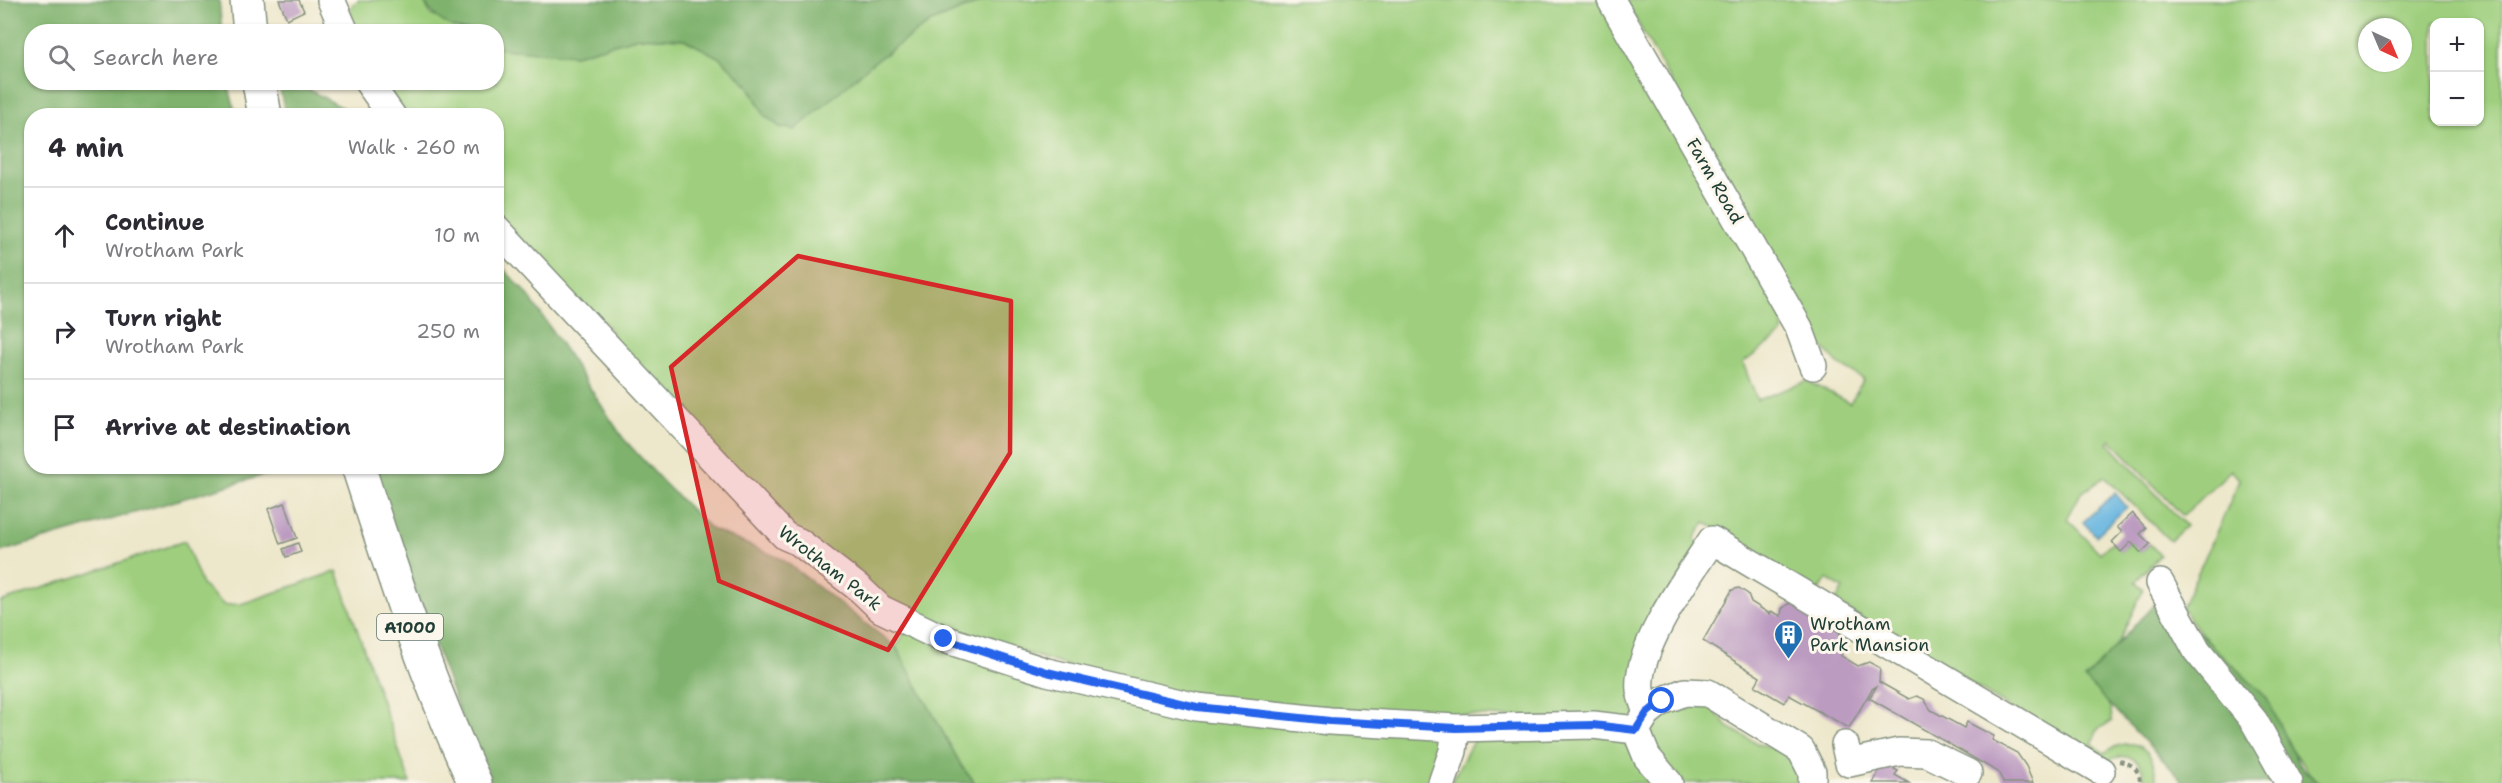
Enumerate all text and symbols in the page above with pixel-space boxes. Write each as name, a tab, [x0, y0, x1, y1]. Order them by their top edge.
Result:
north arrow	[2358, 18, 2412, 72]
map controls	[2430, 18, 2484, 126]
button: +	[2430, 18, 2484, 72]
search box	[24, 24, 504, 90]
icon: search	[45, 41, 78, 74]
text: Search here	[93, 43, 219, 72]
button: −	[2430, 72, 2484, 126]
text: 4 min	[48, 130, 124, 165]
text: Walk · 260 m	[348, 134, 480, 160]
street label: Farm Road	[1681, 134, 1749, 228]
text: Continue	[105, 208, 205, 237]
icon: ahead	[48, 219, 81, 252]
text: 10 m	[434, 222, 480, 248]
text: Wrotham Park	[105, 237, 244, 263]
text: Turn right	[105, 304, 222, 333]
icon: right	[48, 315, 81, 348]
text: 250 m	[416, 318, 480, 344]
text: Wrotham Park	[105, 333, 244, 359]
icon: arrive	[48, 411, 81, 444]
text: Arrive at destination	[105, 413, 351, 442]
street label: Wrotham Park	[773, 520, 887, 616]
place label: Wrotham Park Mansion	[1810, 612, 1929, 657]
road number: A1000	[377, 614, 443, 640]
building icon: Wrotham Park Mansion	[1773, 618, 1805, 660]
route end	[930, 625, 956, 651]
route start	[1648, 687, 1674, 713]

